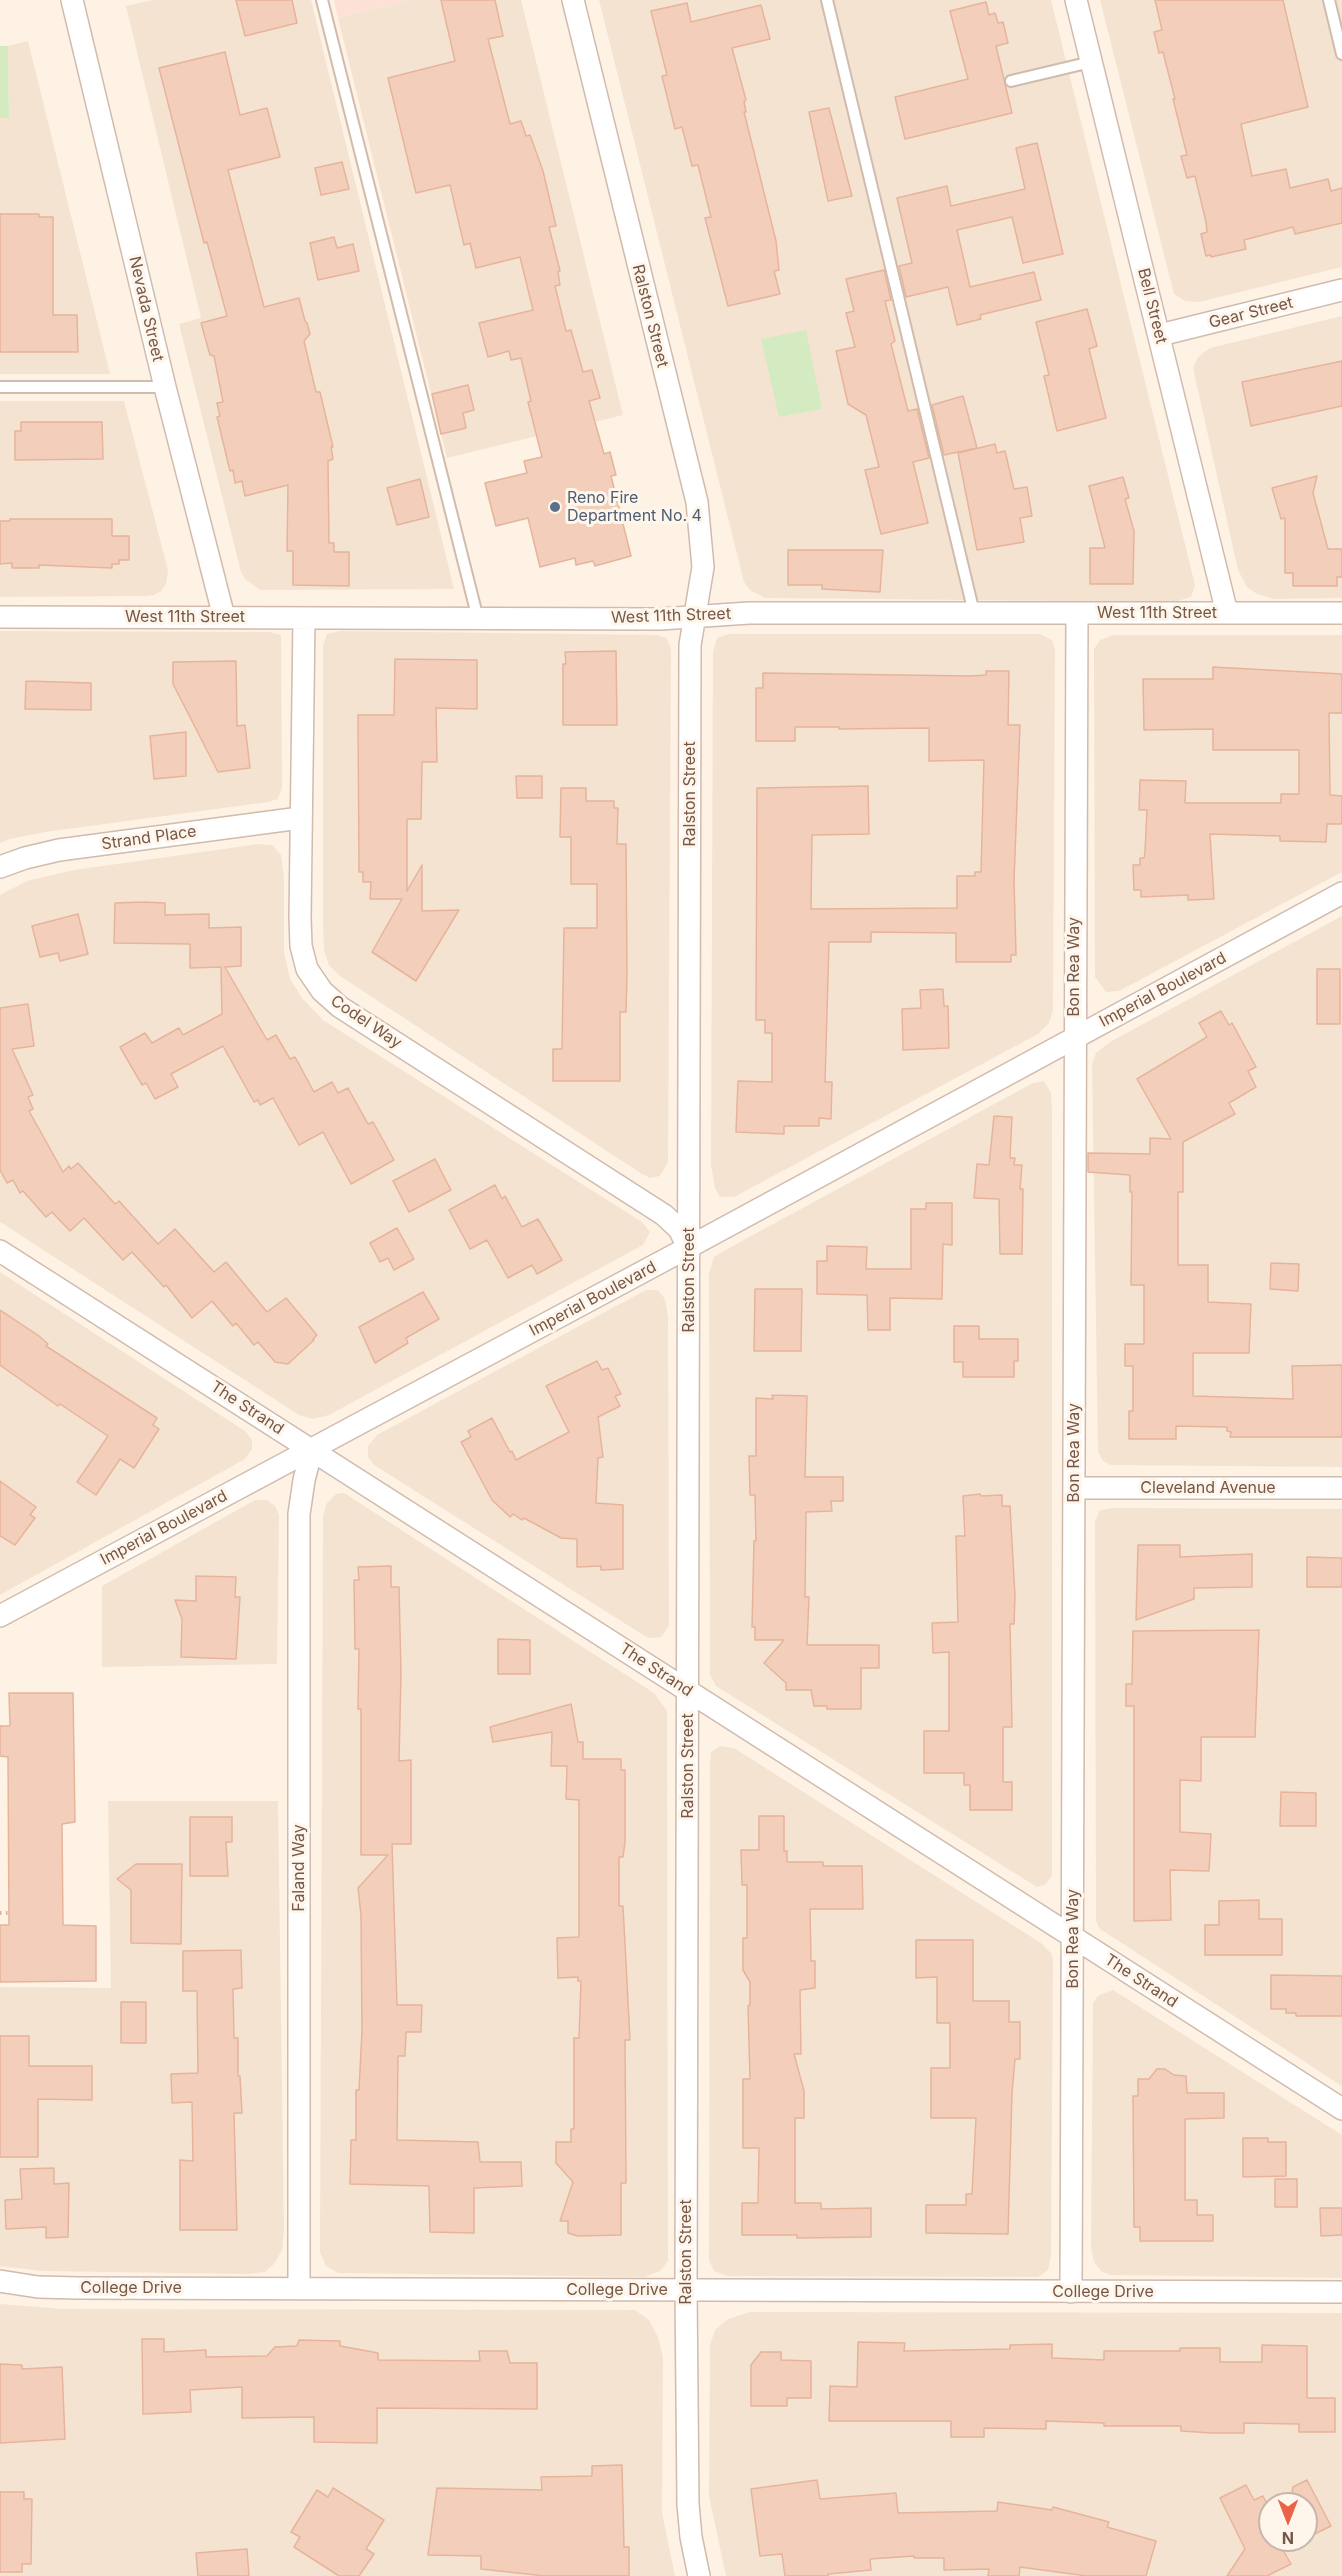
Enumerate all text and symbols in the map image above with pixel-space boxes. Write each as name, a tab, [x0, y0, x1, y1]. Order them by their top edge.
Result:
street label: Nevada Street	[125, 255, 167, 363]
street label: Ralston Street	[628, 263, 672, 369]
street label: Bell Street	[1133, 266, 1171, 346]
street label: Gear Street	[1207, 293, 1295, 333]
place label: Reno Fire Department No. 4	[567, 488, 702, 526]
marker: Reno Fire Department No. 4	[548, 500, 562, 514]
street label: West 11th Street	[1097, 603, 1217, 623]
street label: West 11th Street	[611, 604, 731, 628]
street label: West 11th Street	[125, 607, 245, 627]
street label: Ralston Street	[680, 741, 700, 847]
street label: Strand Place	[100, 822, 198, 854]
street label: Bon Rea Way	[1064, 917, 1084, 1017]
street label: Imperial Boulevard	[1096, 948, 1230, 1032]
street label: Codel Way	[327, 991, 405, 1053]
street label: Ralston Street	[679, 1227, 699, 1333]
street label: Imperial Boulevard	[526, 1257, 660, 1341]
street label: The Strand	[207, 1377, 287, 1439]
street label: Bon Rea Way	[1064, 1403, 1084, 1503]
street label: Cleveland Avenue	[1140, 1478, 1276, 1498]
street label: Imperial Boulevard	[97, 1486, 231, 1570]
street label: The Strand	[616, 1639, 696, 1701]
street label: Ralston Street	[678, 1713, 698, 1819]
street label: Faland Way	[289, 1824, 309, 1912]
street label: Bon Rea Way	[1063, 1889, 1083, 1989]
street label: The Strand	[1101, 1950, 1181, 2012]
street label: Ralston Street	[676, 2199, 696, 2305]
street label: College Drive	[80, 2278, 182, 2298]
street label: College Drive	[566, 2280, 668, 2300]
street label: College Drive	[1052, 2282, 1154, 2302]
north arrow	[1258, 2492, 1318, 2552]
text: N	[1282, 2528, 1294, 2548]

